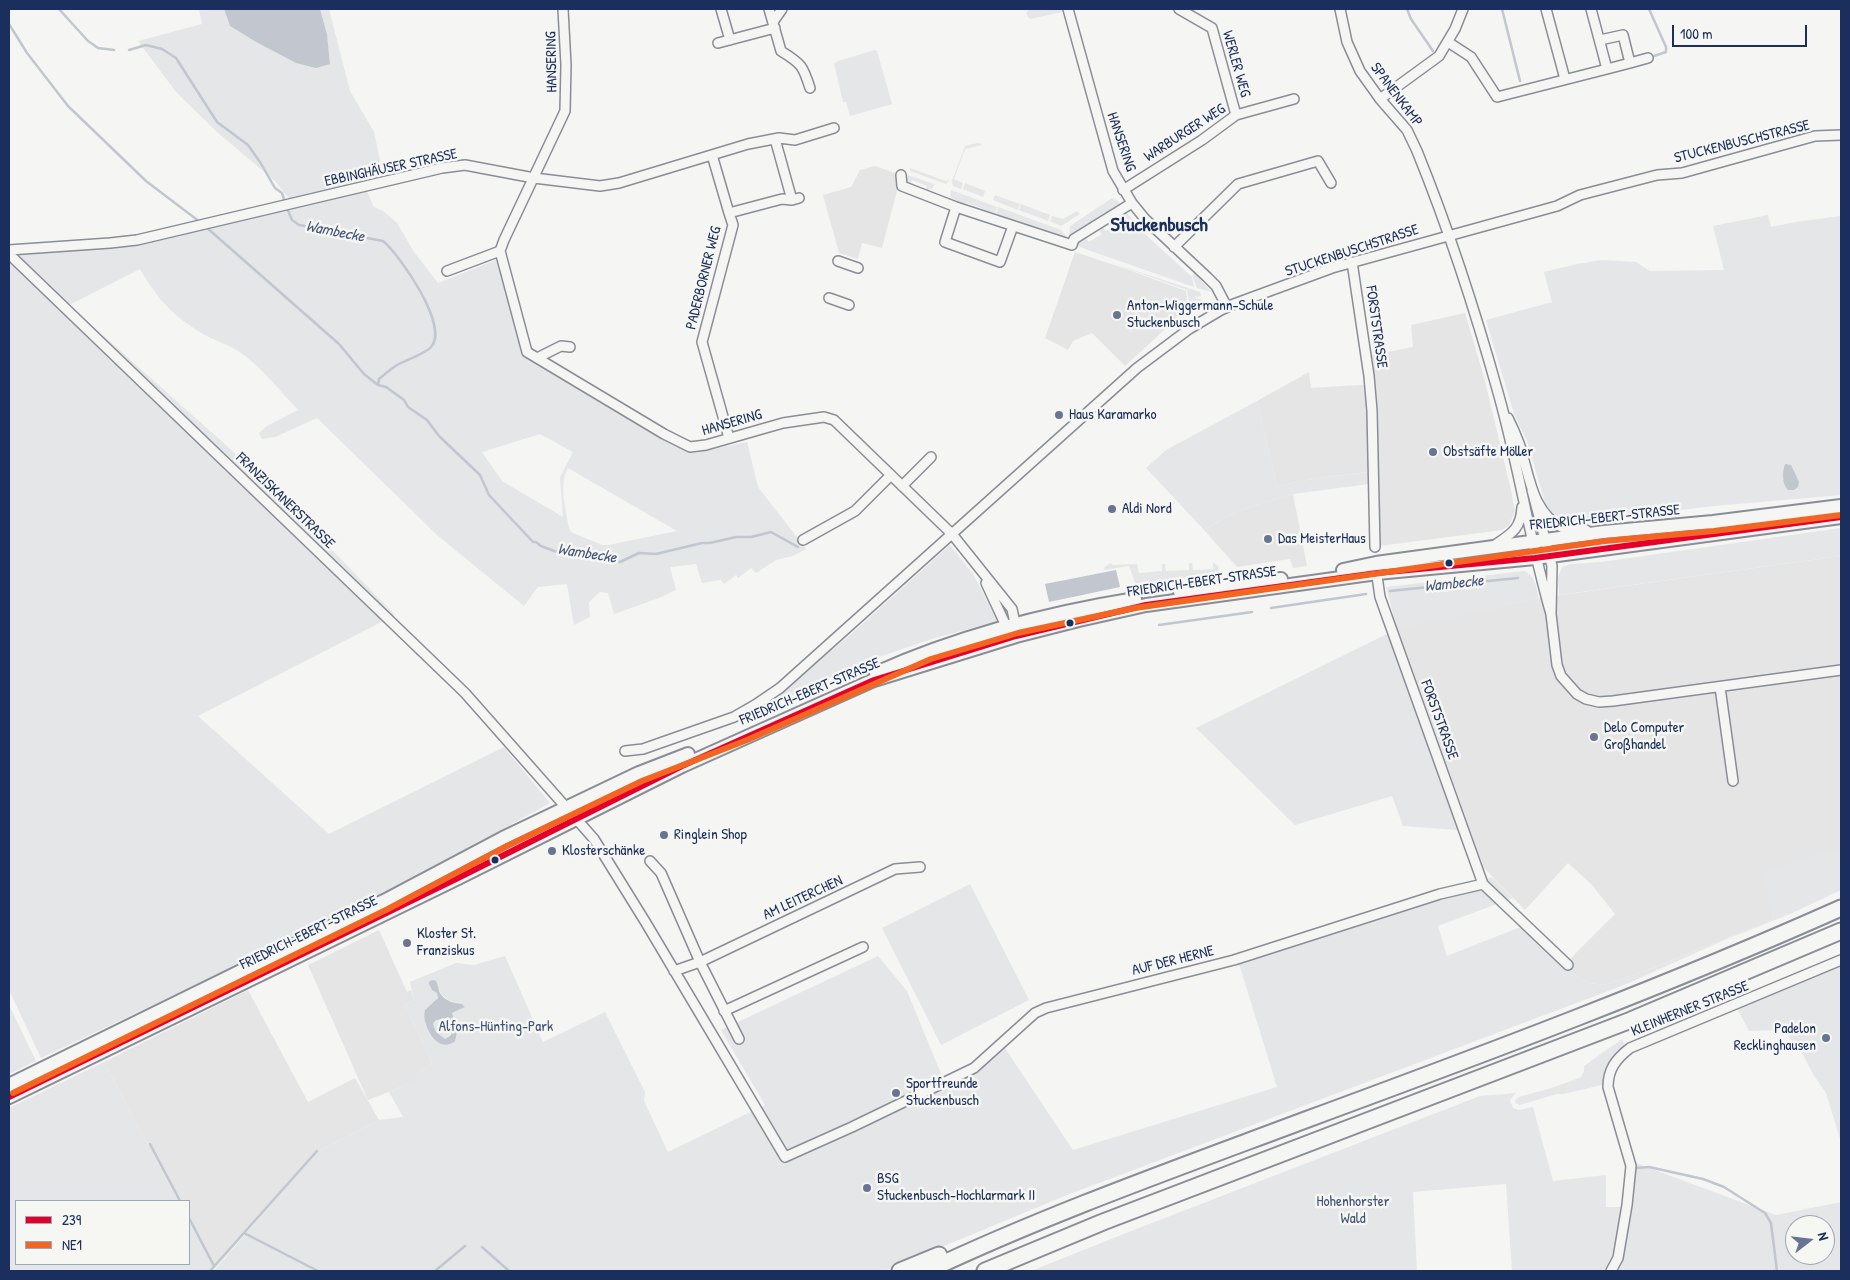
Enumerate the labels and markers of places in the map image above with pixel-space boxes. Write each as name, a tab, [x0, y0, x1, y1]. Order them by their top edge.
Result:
place label: Anton-Wiggermann-Schule Stuckenbusch	[1127, 297, 1274, 332]
marker: Anton-Wiggermann-Schule Stuckenbusch	[1111, 309, 1123, 321]
place label: Haus Karamarko	[1069, 406, 1157, 424]
marker: Haus Karamarko	[1053, 409, 1065, 421]
place label: Obstsäfte Möller	[1443, 443, 1533, 461]
marker: Obstsäfte Möller	[1427, 446, 1439, 458]
place label: Aldi Nord	[1122, 500, 1172, 518]
marker: Aldi Nord	[1106, 503, 1118, 515]
place label: Das MeisterHaus	[1278, 530, 1366, 548]
marker: Das MeisterHaus	[1262, 533, 1274, 545]
unlabelled marker	[1444, 558, 1454, 568]
unlabelled marker	[1065, 618, 1075, 628]
place label: Delo Computer Großhandel	[1604, 719, 1684, 754]
marker: Delo Computer Großhandel	[1588, 731, 1600, 743]
place label: Ringlein Shop	[674, 826, 747, 844]
marker: Ringlein Shop	[658, 829, 670, 841]
place label: Klosterschänke	[562, 842, 645, 860]
marker: Klosterschänke	[546, 845, 558, 857]
unlabelled marker	[490, 855, 500, 865]
place label: Kloster St. Franziskus	[417, 925, 476, 960]
marker: Kloster St. Franziskus	[401, 937, 413, 949]
place label: Padelon Recklinghausen	[1734, 1020, 1816, 1055]
marker: Padelon Recklinghausen	[1820, 1032, 1832, 1044]
place label: Sportfreunde Stuckenbusch	[906, 1075, 979, 1110]
marker: Sportfreunde Stuckenbusch	[890, 1087, 902, 1099]
place label: BSG Stuckenbusch-Hochlarmark II	[877, 1170, 1035, 1205]
marker: BSG Stuckenbusch-Hochlarmark II	[861, 1182, 873, 1194]

